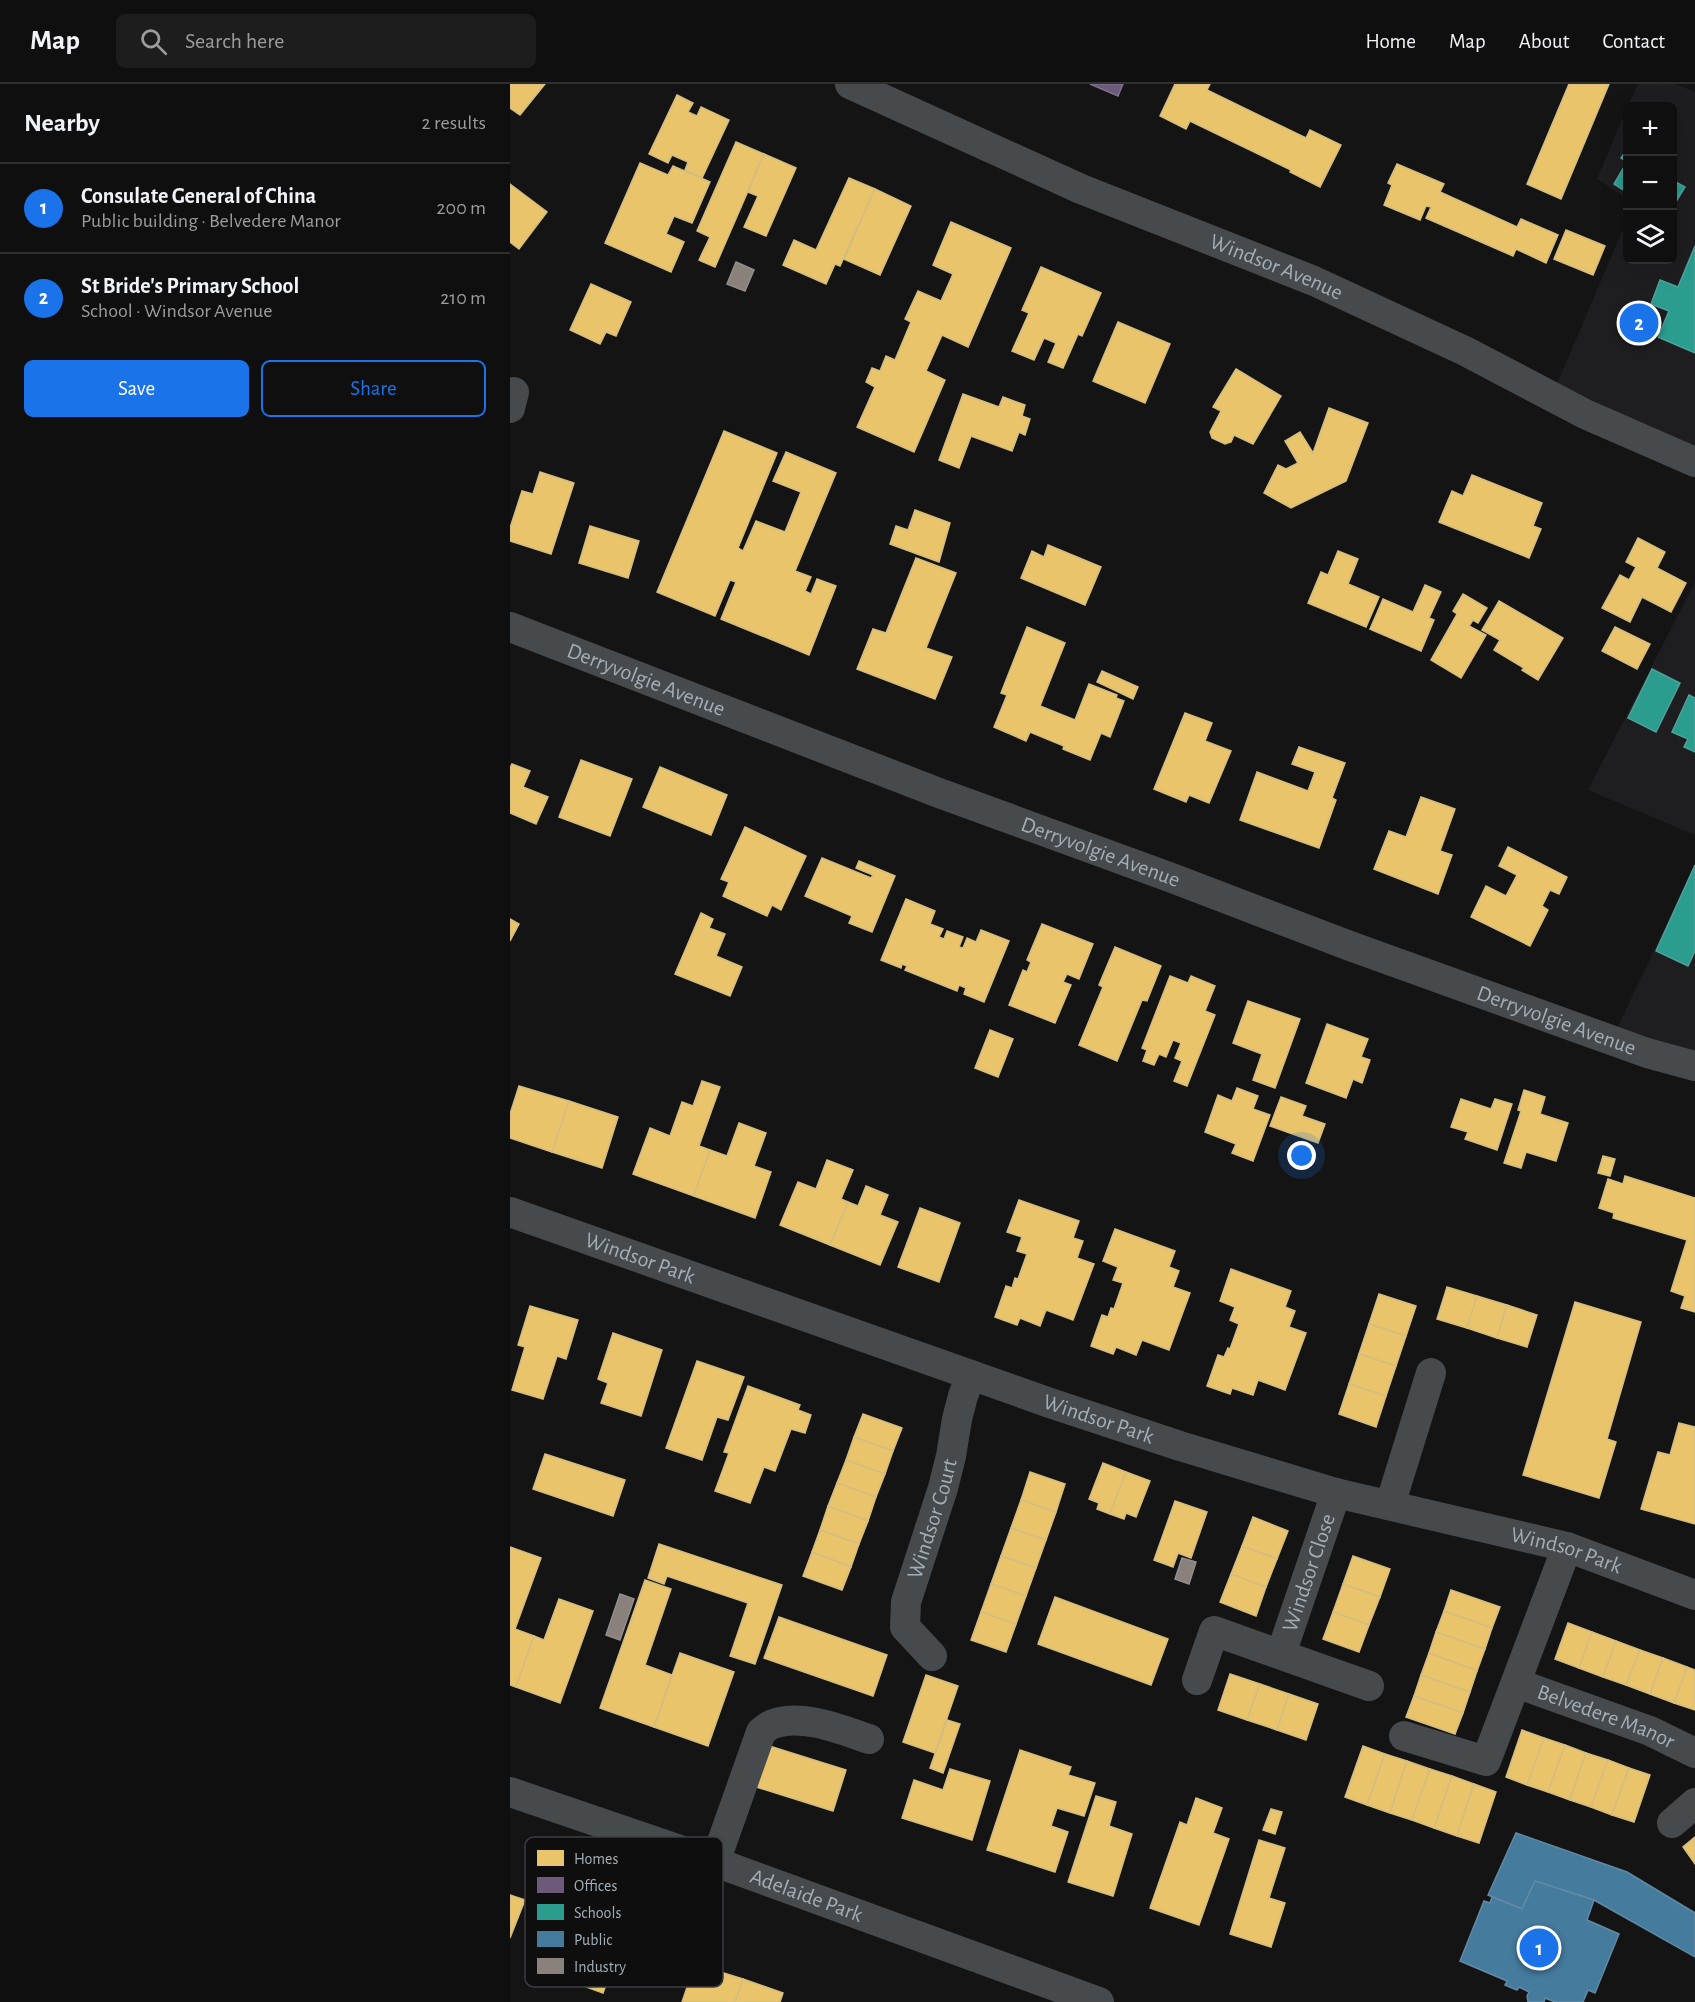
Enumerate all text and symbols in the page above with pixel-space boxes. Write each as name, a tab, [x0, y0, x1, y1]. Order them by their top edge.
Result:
search box	[116, 14, 536, 68]
icon: search	[137, 25, 170, 58]
text: Map	[30, 27, 80, 55]
text: Search here	[185, 30, 284, 52]
text: Home	[1365, 31, 1416, 52]
text: Map	[1449, 31, 1486, 52]
text: About	[1519, 31, 1569, 52]
text: Contact	[1602, 31, 1665, 52]
map controls	[1623, 102, 1677, 264]
button: +	[1623, 102, 1677, 156]
text: Nearby	[24, 110, 100, 136]
text: 2 results	[422, 113, 486, 133]
button: −	[1623, 156, 1677, 210]
text: Consulate General of China	[81, 185, 316, 207]
text: 1	[40, 198, 47, 218]
text: 200 m	[436, 198, 486, 218]
button: layers	[1623, 210, 1677, 264]
text: Public building · Belvedere Manor	[81, 211, 341, 231]
street label: Windsor Avenue	[1207, 230, 1346, 304]
text: St Bride's Primary School	[81, 275, 299, 297]
text: 2	[39, 288, 48, 308]
text: 210 m	[440, 288, 486, 308]
pin: 2	[1620, 300, 1658, 346]
text: School · Windsor Avenue	[81, 301, 272, 321]
button: Save	[24, 360, 249, 417]
button: Share	[261, 360, 486, 417]
street label: Derryvolgie Avenue	[564, 639, 728, 720]
street label: Derryvolgie Avenue	[1018, 813, 1183, 891]
street label: Derryvolgie Avenue	[1474, 982, 1639, 1059]
your location	[1287, 1141, 1316, 1170]
street label: Windsor Park	[582, 1228, 698, 1288]
street label: Windsor Park	[1040, 1391, 1157, 1448]
street label: Windsor Court	[903, 1457, 961, 1581]
street label: Windsor Close	[1278, 1511, 1339, 1634]
street label: Windsor Park	[1509, 1523, 1625, 1578]
street label: Belvedere Manor	[1534, 1681, 1678, 1752]
legend	[525, 1837, 723, 1987]
text: Homes	[574, 1851, 618, 1867]
street label: Adelaide Park	[747, 1865, 866, 1926]
text: Offices	[574, 1878, 617, 1894]
text: Schools	[574, 1905, 621, 1921]
pin: 1	[1520, 1926, 1558, 1970]
text: Public	[574, 1932, 612, 1948]
text: Industry	[574, 1959, 626, 1976]

